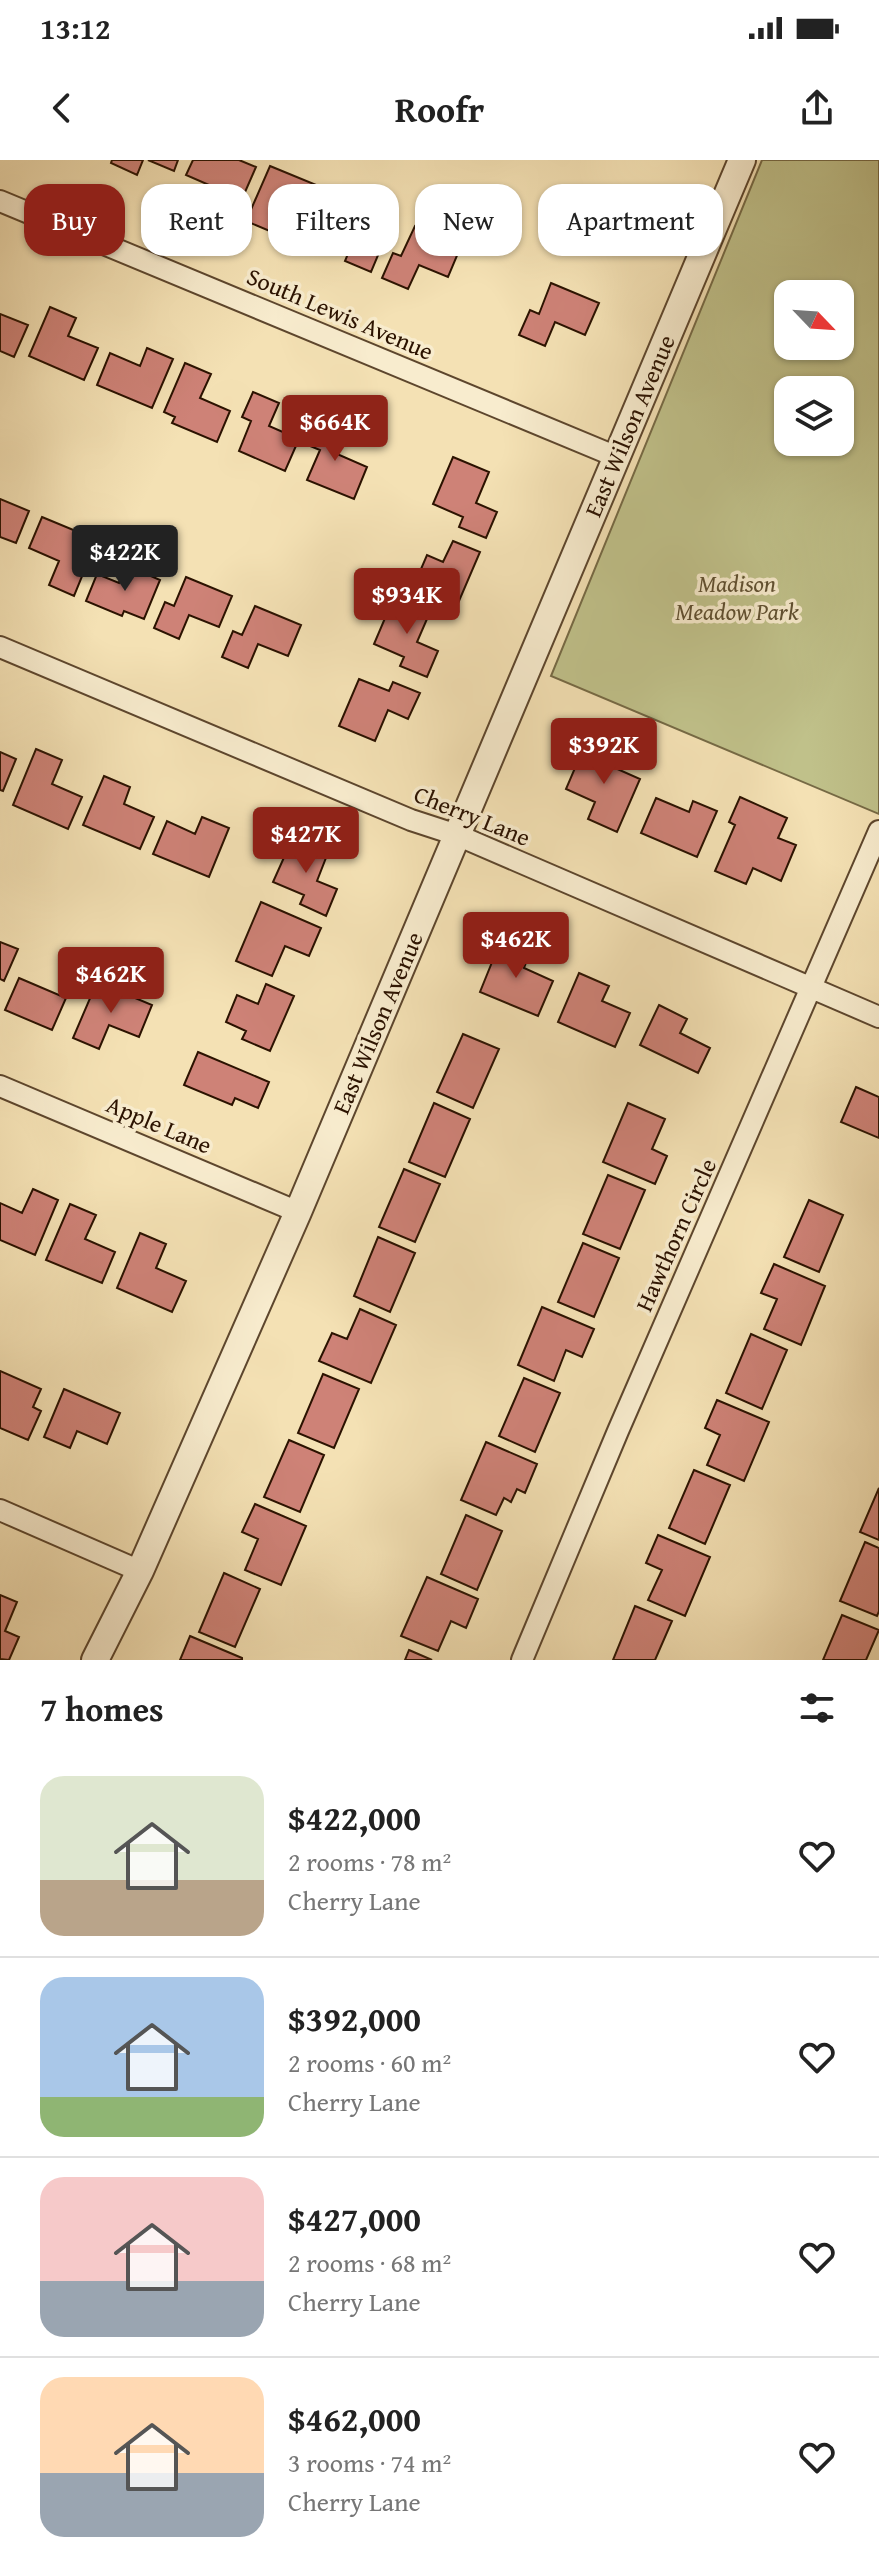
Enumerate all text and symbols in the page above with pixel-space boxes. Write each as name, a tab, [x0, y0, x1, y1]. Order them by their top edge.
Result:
text: 13:12	[40, 6, 111, 50]
text: Roofr	[395, 82, 484, 135]
icon: back	[40, 86, 84, 130]
icon: share	[795, 86, 839, 130]
chip: Buy	[24, 184, 125, 256]
chip: Rent	[141, 184, 252, 256]
chip: Filters	[268, 184, 399, 256]
chip: New	[415, 184, 522, 256]
chip: Apartment	[538, 184, 723, 256]
street label: South Lewis Avenue	[242, 258, 439, 369]
north arrow	[774, 280, 854, 360]
map controls	[774, 280, 854, 456]
street label: East Wilson Avenue	[575, 329, 684, 522]
button: layers	[774, 376, 854, 456]
pin: $664K	[279, 395, 391, 463]
text: $664K	[300, 401, 370, 440]
pin: $422K	[69, 525, 181, 593]
text: $422K	[90, 531, 160, 570]
park label: Madison Meadow Park	[675, 566, 799, 629]
pin: $934K	[351, 568, 463, 636]
text: $934K	[372, 574, 442, 613]
pin: $392K	[548, 718, 660, 786]
text: $392K	[569, 724, 639, 763]
street label: Cherry Lane	[409, 776, 536, 855]
pin: $427K	[250, 807, 362, 875]
text: $427K	[271, 813, 341, 852]
pin: $462K	[460, 912, 572, 980]
text: $462K	[481, 918, 551, 957]
street label: East Wilson Avenue	[323, 926, 432, 1119]
pin: $462K	[55, 947, 167, 1015]
text: $462K	[76, 953, 146, 992]
street label: Apple Lane	[101, 1087, 217, 1162]
street label: Hawthorn Circle	[626, 1153, 725, 1317]
text: 7 homes	[40, 1684, 164, 1733]
icon: filters	[795, 1686, 839, 1730]
text: $422,000	[288, 1793, 421, 1842]
icon: home	[104, 1808, 200, 1904]
icon: heart	[795, 1834, 839, 1878]
text: 2 rooms · 78 m²	[288, 1842, 451, 1881]
text: Cherry Lane	[288, 1881, 421, 1920]
text: $392,000	[288, 1994, 421, 2043]
icon: home	[104, 2009, 200, 2105]
icon: heart	[795, 2035, 839, 2079]
text: 2 rooms · 60 m²	[288, 2043, 451, 2082]
text: Cherry Lane	[288, 2082, 421, 2121]
text: $427,000	[288, 2194, 421, 2243]
icon: home	[104, 2209, 200, 2305]
icon: heart	[795, 2235, 839, 2279]
text: 2 rooms · 68 m²	[288, 2243, 451, 2282]
text: Cherry Lane	[288, 2282, 421, 2321]
text: $462,000	[288, 2394, 421, 2443]
icon: home	[104, 2409, 200, 2505]
icon: heart	[795, 2435, 839, 2479]
text: 3 rooms · 74 m²	[288, 2443, 451, 2482]
text: Cherry Lane	[288, 2482, 421, 2521]

